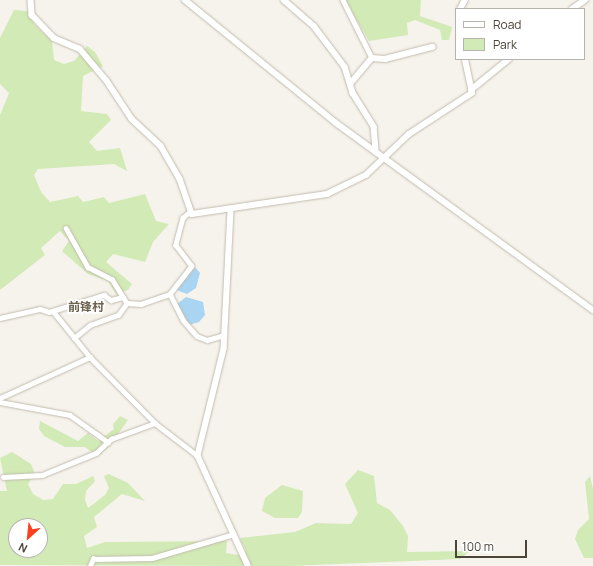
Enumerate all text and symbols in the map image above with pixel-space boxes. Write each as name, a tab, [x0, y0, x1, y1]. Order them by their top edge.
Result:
legend	[455, 8, 585, 60]
text: Road	[493, 16, 521, 33]
text: Park	[493, 36, 517, 53]
district label: 前锋村	[68, 300, 104, 314]
north arrow	[8, 518, 48, 558]
scale bar	[457, 532, 529, 558]
text: 100 m	[462, 538, 494, 555]
text: N	[16, 540, 30, 557]

